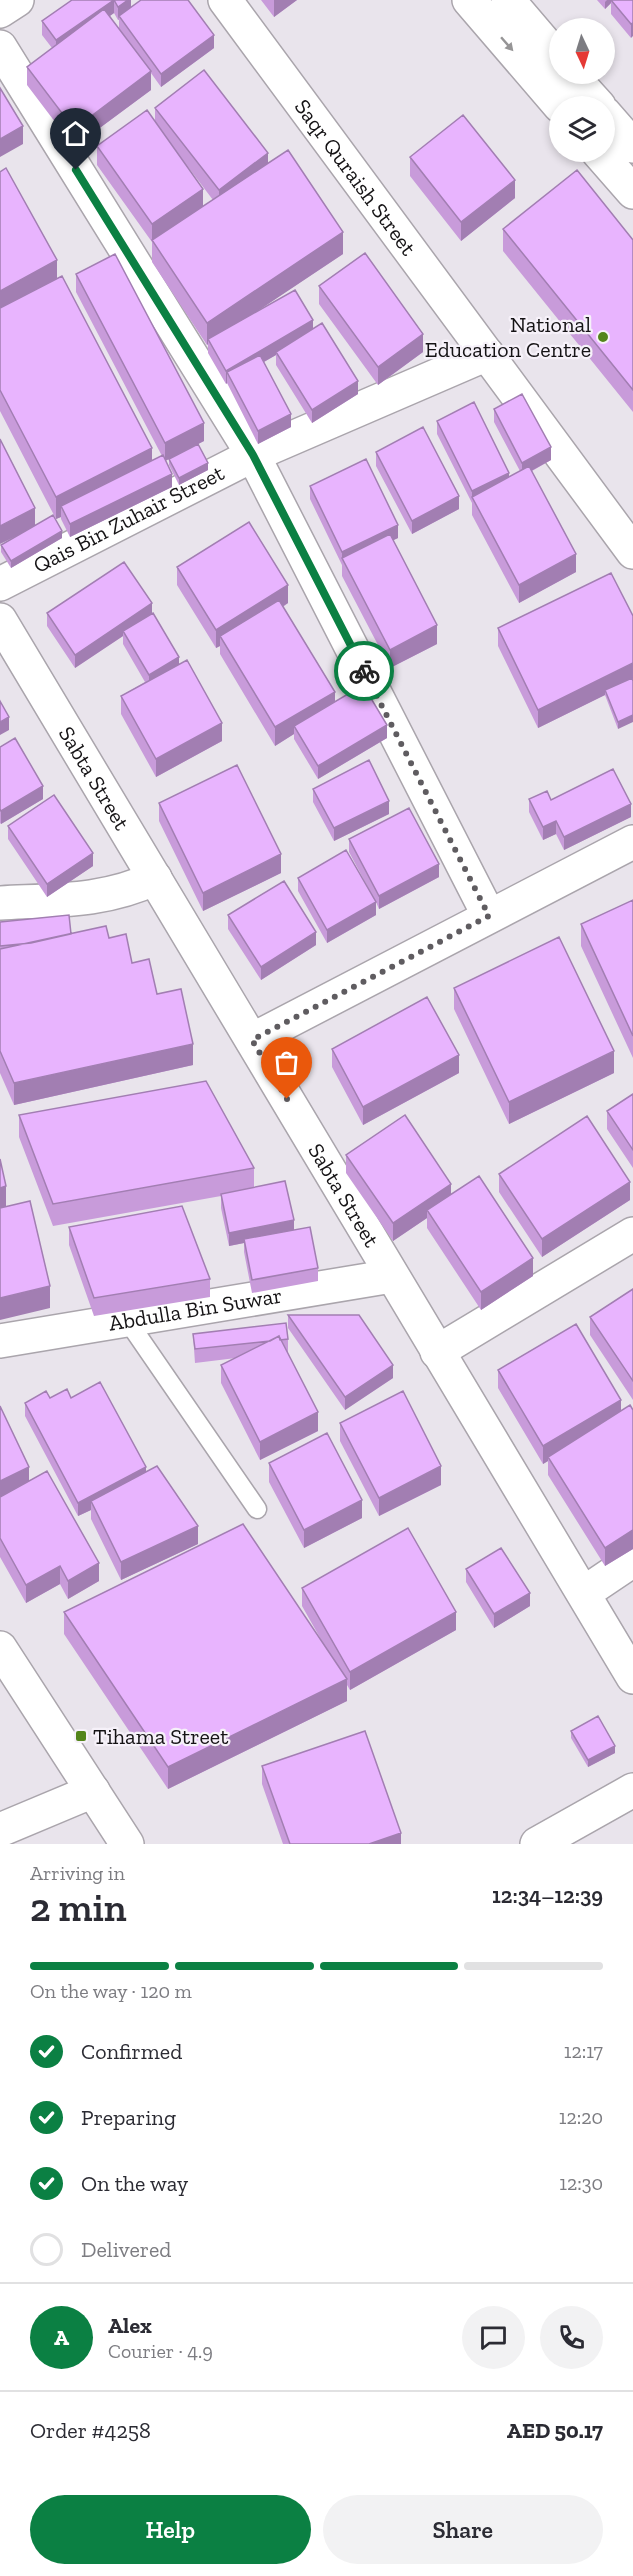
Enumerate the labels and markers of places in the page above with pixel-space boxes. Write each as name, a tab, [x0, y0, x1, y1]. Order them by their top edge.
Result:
pin	[50, 108, 101, 170]
place label: National Education Centre	[425, 311, 591, 363]
marker: National Education Centre	[596, 330, 610, 344]
pin	[261, 1037, 312, 1099]
place label: Tihama Street	[93, 1723, 229, 1750]
marker: Tihama Street	[74, 1729, 88, 1743]

